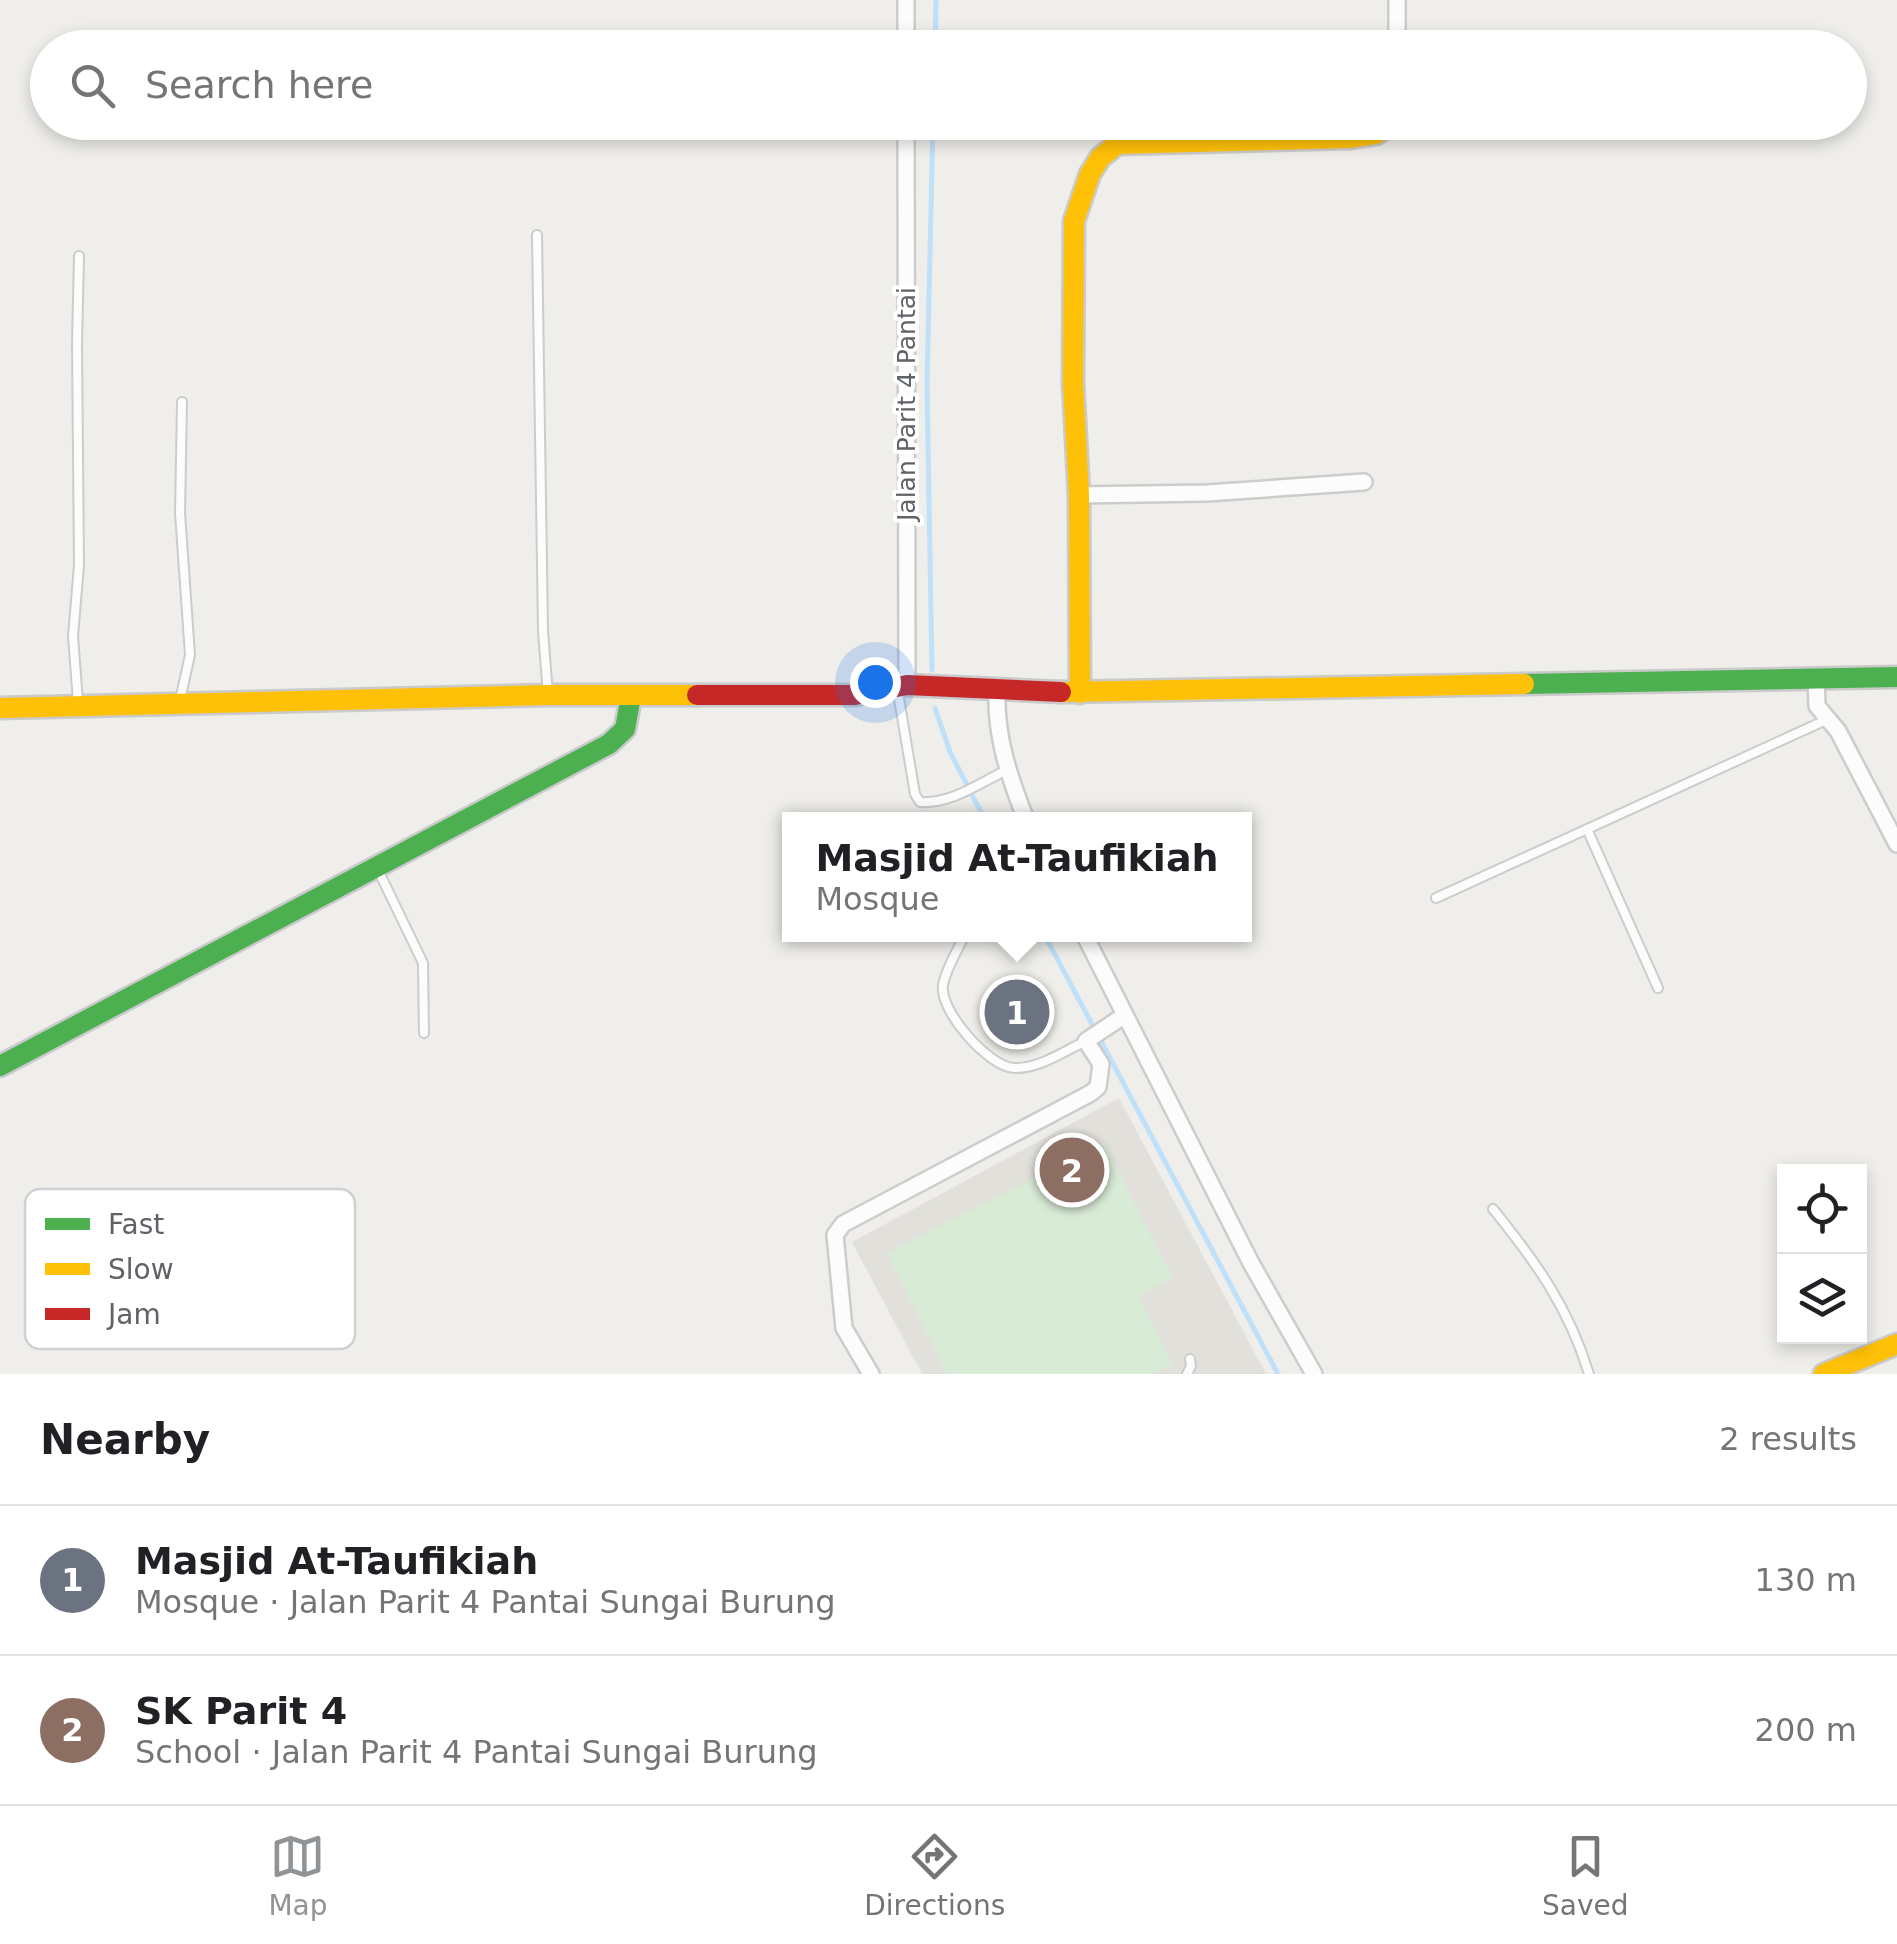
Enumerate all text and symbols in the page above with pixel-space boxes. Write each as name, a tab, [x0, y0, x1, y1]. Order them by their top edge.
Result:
search box	[30, 30, 1867, 140]
icon: search	[65, 58, 120, 113]
text: Search here	[145, 63, 373, 107]
street label: Jalan Parit 4 Pantai	[892, 287, 921, 523]
your location	[850, 657, 901, 708]
popup	[782, 812, 1252, 942]
text: Masjid At-Taufikiah	[815, 836, 1219, 880]
text: Mosque	[815, 880, 940, 918]
pin: 1	[984, 974, 1050, 1050]
pin: 2	[1040, 1132, 1104, 1208]
map controls	[1777, 1164, 1867, 1344]
button: locate	[1777, 1164, 1867, 1254]
legend	[25, 1189, 355, 1349]
text: Fast	[108, 1208, 164, 1241]
text: Slow	[108, 1253, 174, 1286]
button: layers	[1777, 1254, 1867, 1344]
text: Jam	[106, 1298, 161, 1331]
text: Nearby	[40, 1415, 210, 1464]
text: 2 results	[1719, 1420, 1857, 1458]
text: Masjid At-Taufikiah	[135, 1539, 538, 1583]
text: 1	[61, 1561, 84, 1599]
text: 130 m	[1755, 1561, 1857, 1599]
text: Mosque · Jalan Parit 4 Pantai Sungai Burung	[135, 1583, 836, 1621]
text: SK Parit 4	[135, 1689, 347, 1733]
text: 2	[61, 1711, 84, 1749]
text: 200 m	[1755, 1711, 1857, 1749]
text: School · Jalan Parit 4 Pantai Sungai Burung	[135, 1733, 818, 1771]
tab: Map	[268, 1829, 327, 1922]
tab: Directions	[864, 1829, 1005, 1922]
tab: Saved	[1542, 1829, 1629, 1922]

